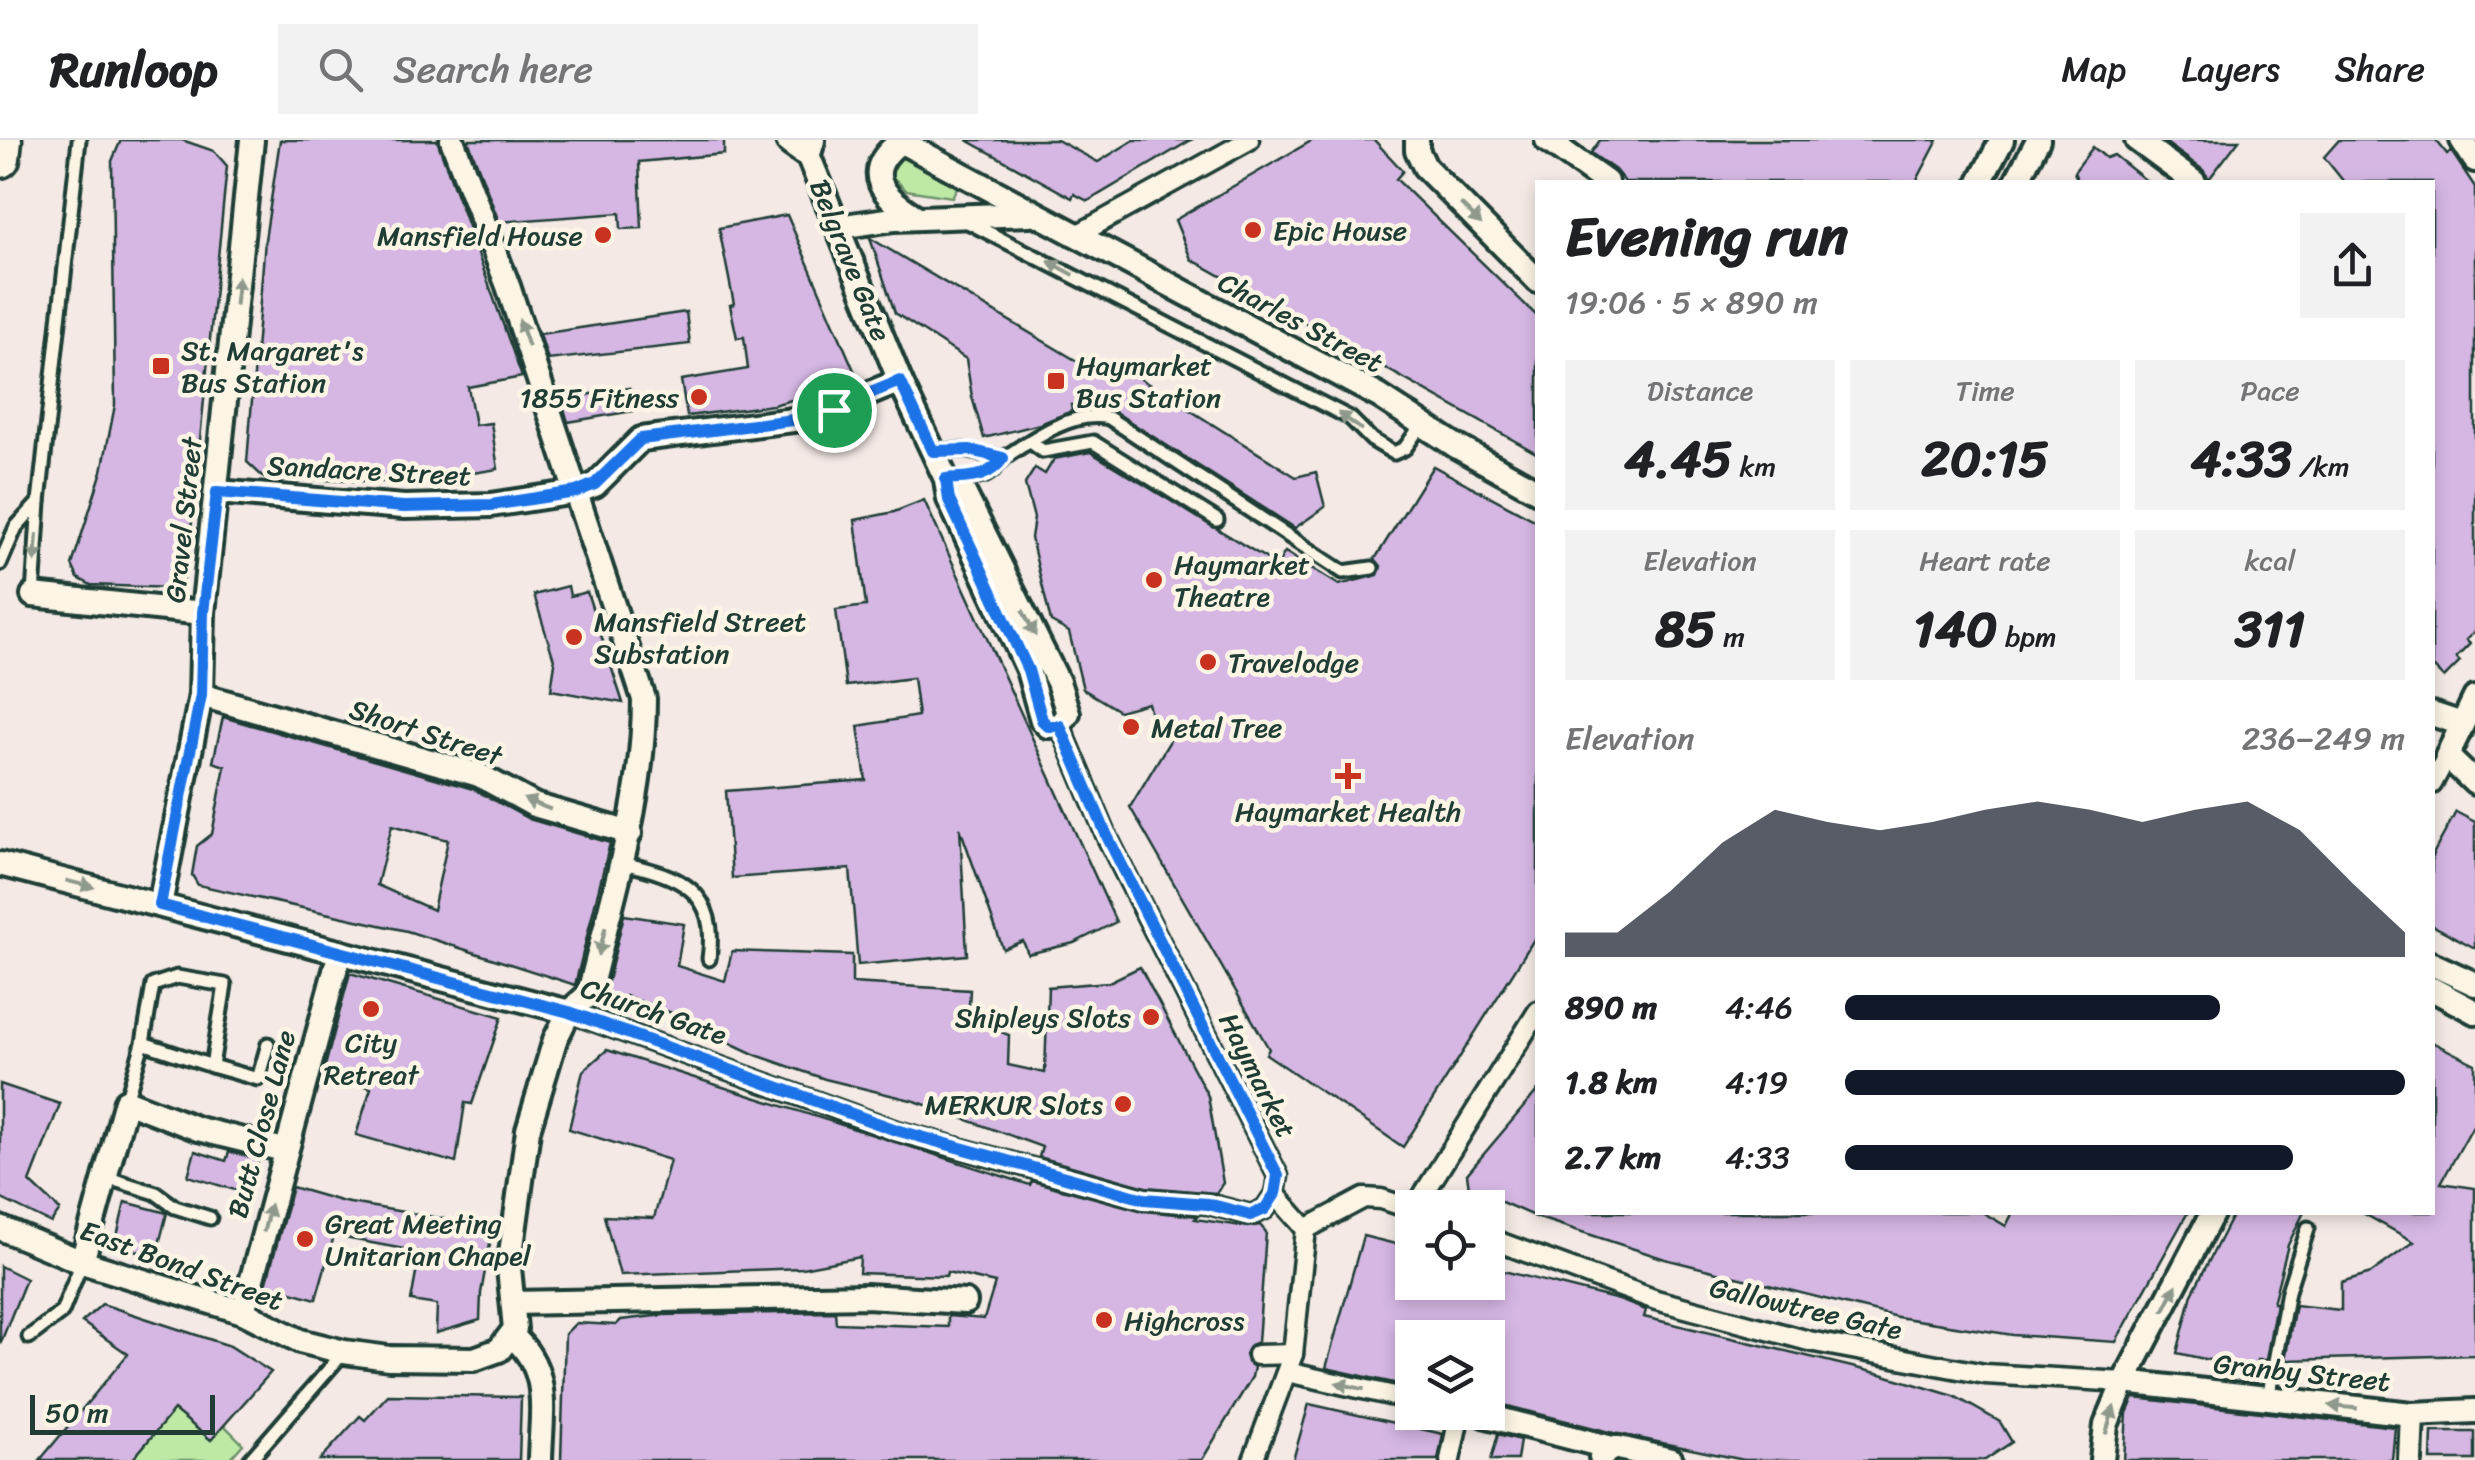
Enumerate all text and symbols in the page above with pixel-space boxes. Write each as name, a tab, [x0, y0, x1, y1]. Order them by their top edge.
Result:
search box	[278, 24, 978, 114]
text: Runloop	[50, 27, 218, 112]
text: Search here	[393, 36, 593, 103]
text: Map	[2062, 38, 2126, 100]
text: Layers	[2181, 38, 2280, 100]
text: Share	[2335, 38, 2425, 100]
icon: search	[313, 42, 368, 97]
street label: Belgrave Gate	[796, 171, 905, 349]
text: Evening run	[1565, 188, 1848, 285]
one-way arrow	[1459, 201, 1482, 225]
place label: Epic House	[1273, 206, 1407, 255]
place label: Mansfield House	[377, 211, 583, 260]
button: share	[2300, 213, 2405, 318]
marker: Epic House	[1242, 219, 1264, 241]
marker: Mansfield House	[592, 224, 614, 246]
street label: Charles Street	[1209, 258, 1392, 387]
one-way arrow	[1046, 260, 1075, 277]
one-way arrow	[230, 274, 246, 306]
text: 19:06 · 5 × 890 m	[1565, 274, 1818, 331]
one-way arrow	[516, 318, 531, 348]
place label: St. Margaret's Bus Station	[181, 326, 364, 407]
place label: Haymarket Bus Station	[1076, 341, 1221, 422]
marker: St. Margaret's Bus Station	[150, 355, 172, 377]
text: Distance	[1647, 366, 1753, 415]
text: Time	[1955, 366, 2015, 415]
text: Pace	[2240, 366, 2300, 415]
pin	[792, 368, 877, 453]
marker: Haymarket Bus Station	[1045, 370, 1067, 392]
place label: 1855 Fitness	[520, 373, 679, 422]
icon: arrive	[807, 383, 862, 438]
marker: 1855 Fitness	[688, 386, 710, 408]
one-way arrow	[1336, 411, 1363, 431]
text: 4.45	[1624, 415, 1732, 504]
text: 20:15	[1921, 415, 2049, 504]
text: 4:33	[2191, 415, 2292, 504]
street label: Gravel Street	[150, 433, 217, 605]
street label: Sandacre Street	[266, 441, 472, 500]
text: km	[1732, 442, 1776, 491]
text: /km	[2292, 442, 2349, 491]
one-way arrow	[28, 533, 44, 565]
text: Elevation	[1643, 536, 1757, 585]
text: Heart rate	[1919, 536, 2051, 585]
text: kcal	[2245, 536, 2295, 585]
place label: Haymarket Theatre	[1174, 540, 1310, 621]
marker: Haymarket Theatre	[1143, 569, 1165, 591]
text: 85	[1655, 585, 1716, 674]
text: 140	[1913, 585, 1998, 674]
text: 311	[2235, 585, 2305, 674]
place label: Mansfield Street Substation	[594, 597, 806, 678]
one-way arrow	[1020, 609, 1037, 638]
text: m	[1716, 612, 1745, 661]
text: bpm	[1998, 612, 2057, 661]
marker: Mansfield Street Substation	[563, 626, 585, 648]
place label: Travelodge	[1228, 638, 1359, 687]
marker: Travelodge	[1197, 651, 1219, 673]
street label: Short Street	[343, 685, 510, 781]
place label: Metal Tree	[1151, 703, 1282, 752]
text: Elevation	[1565, 710, 1695, 767]
text: 236–249 m	[2242, 710, 2405, 767]
marker: Metal Tree	[1120, 716, 1142, 738]
marker: Haymarket Health	[1335, 763, 1361, 789]
place label: Haymarket Health	[1235, 787, 1461, 836]
one-way arrow	[521, 796, 551, 812]
one-way arrow	[65, 877, 96, 893]
one-way arrow	[594, 926, 609, 957]
street label: Church Gate	[574, 964, 734, 1059]
text: 890 m	[1565, 979, 1657, 1036]
text: 4:46	[1725, 979, 1793, 1036]
place label: Shipleys Slots	[955, 993, 1131, 1042]
marker: City Retreat	[360, 998, 382, 1020]
street label: Haymarket	[1205, 1003, 1310, 1147]
marker: Shipleys Slots	[1140, 1006, 1162, 1028]
place label: City Retreat	[324, 1018, 420, 1099]
street label: Butt Close Lane	[213, 1025, 310, 1224]
text: 1.8 km	[1565, 1054, 1658, 1111]
text: 4:19	[1725, 1054, 1788, 1111]
place label: MERKUR Slots	[925, 1080, 1104, 1129]
marker: MERKUR Slots	[1112, 1093, 1134, 1115]
text: 2.7 km	[1565, 1129, 1661, 1186]
text: 4:33	[1725, 1129, 1790, 1186]
map controls	[1395, 1190, 1505, 1430]
button: locate	[1395, 1190, 1505, 1300]
place label: Great Meeting Unitarian Chapel	[325, 1199, 532, 1280]
one-way arrow	[260, 1202, 275, 1233]
street label: East Bond Street	[73, 1206, 290, 1325]
marker: Great Meeting Unitarian Chapel	[294, 1228, 316, 1250]
street label: Gallowtree Gate	[1705, 1263, 1907, 1354]
one-way arrow	[2161, 1283, 2178, 1312]
place label: Highcross	[1124, 1296, 1245, 1345]
marker: Highcross	[1093, 1309, 1115, 1331]
button: layers	[1395, 1320, 1505, 1430]
street label: Granby Street	[2211, 1339, 2393, 1406]
one-way arrow	[1334, 1378, 1365, 1394]
text: 50 m	[45, 1388, 109, 1437]
scale bar	[30, 1390, 215, 1434]
one-way arrow	[2326, 1399, 2358, 1415]
one-way arrow	[2103, 1405, 2118, 1435]

